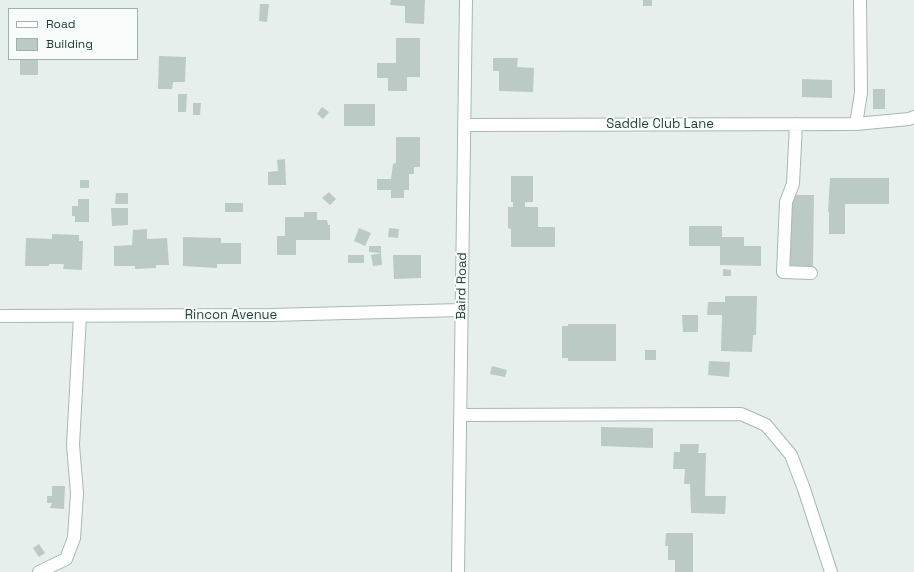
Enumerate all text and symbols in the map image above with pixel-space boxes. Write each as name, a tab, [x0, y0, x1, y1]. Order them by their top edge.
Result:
legend	[8, 8, 138, 60]
text: Road	[46, 16, 75, 32]
text: Building	[46, 36, 93, 52]
street label: Saddle Club Lane	[606, 116, 714, 132]
street label: Baird Road	[454, 252, 470, 320]
street label: Rincon Avenue	[185, 307, 277, 323]

